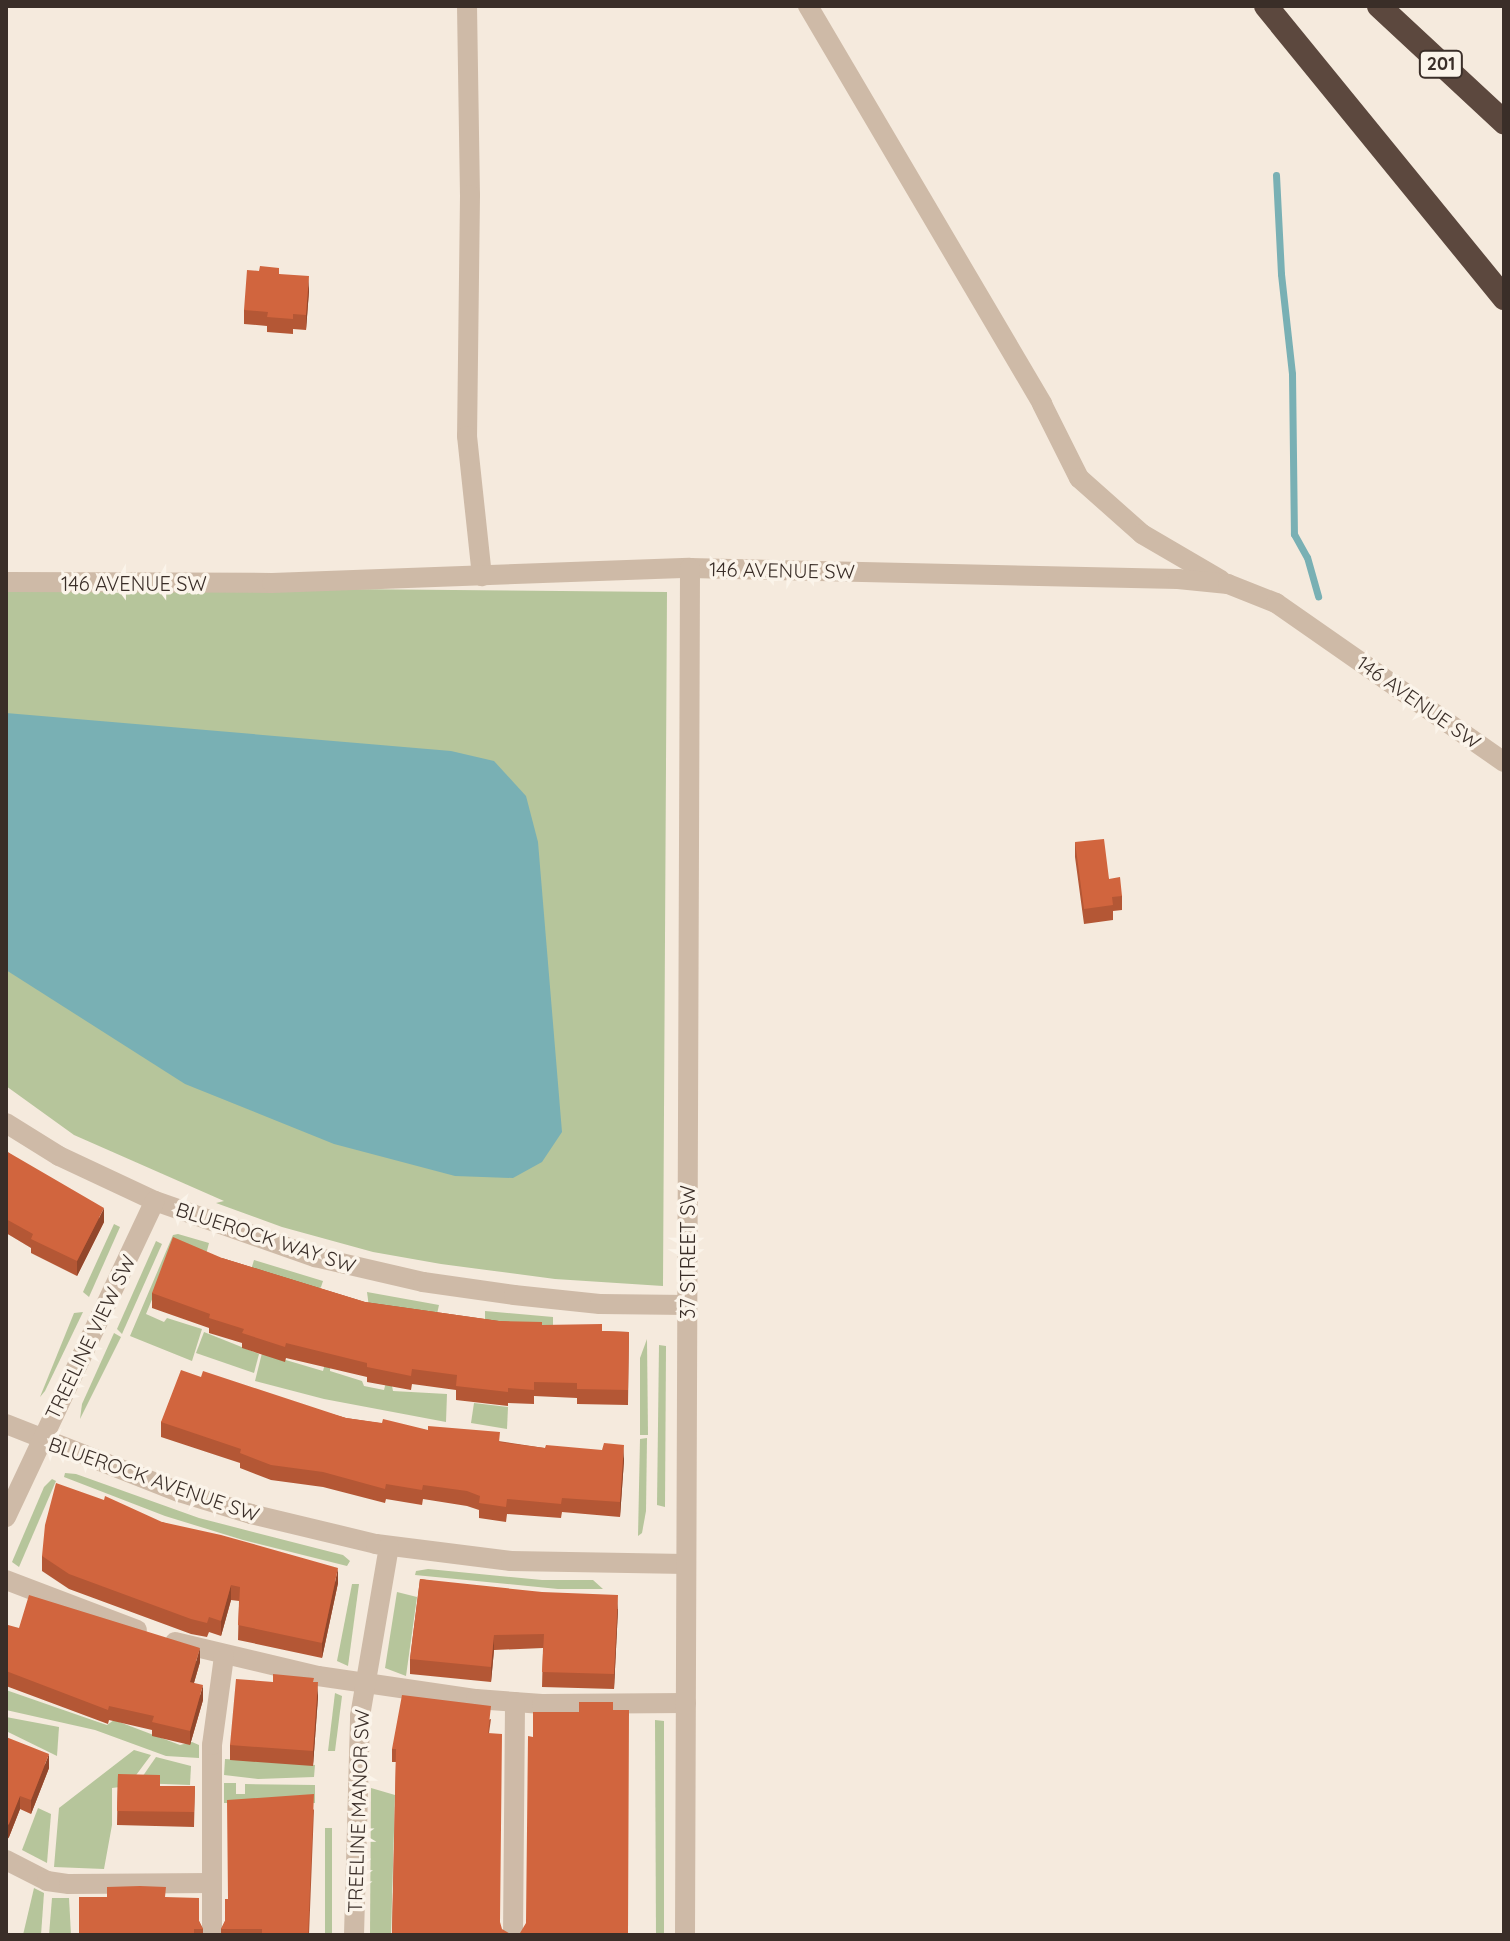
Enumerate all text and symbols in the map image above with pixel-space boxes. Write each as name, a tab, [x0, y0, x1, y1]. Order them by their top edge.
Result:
road number: 201	[1417, 50, 1465, 78]
street label: 146 AVENUE SW	[709, 557, 855, 583]
street label: 146 AVENUE SW	[61, 571, 207, 595]
street label: 146 AVENUE SW	[1352, 650, 1486, 754]
street label: 37 STREET SW	[675, 1185, 699, 1319]
street label: BLUEROCK WAY SW	[173, 1197, 359, 1277]
street label: TREELINE VIEW SW	[40, 1251, 140, 1423]
street label: BLUEROCK AVENUE SW	[45, 1432, 263, 1526]
street label: TREELINE MANOR SW	[342, 1709, 374, 1913]

